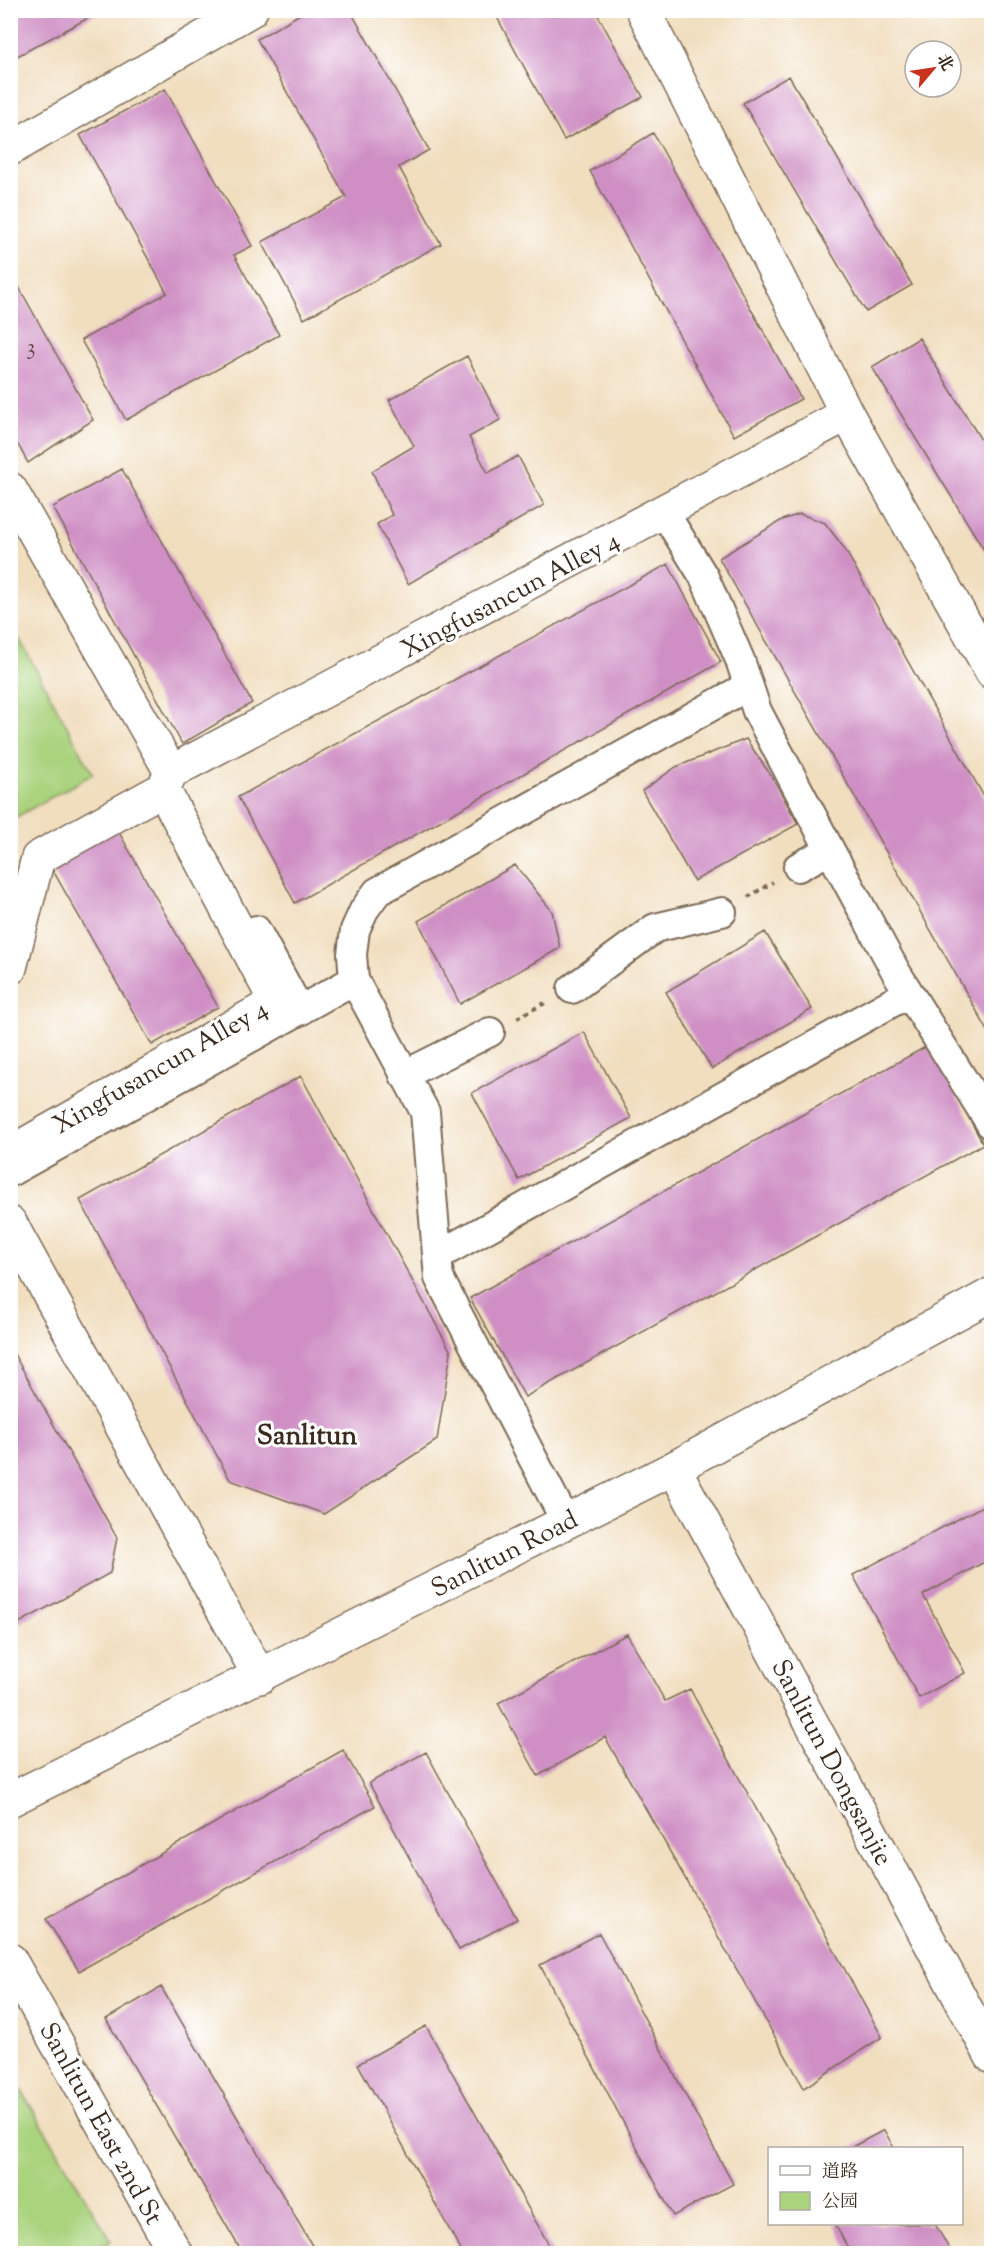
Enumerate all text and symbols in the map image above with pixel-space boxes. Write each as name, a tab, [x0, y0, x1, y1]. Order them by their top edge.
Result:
north arrow	[903, 39, 963, 99]
text: 北	[930, 50, 958, 76]
house number: 3	[27, 333, 35, 365]
street label: Xingfusancun Alley 4	[396, 523, 627, 669]
street label: Xingfusancun Alley 4	[47, 992, 275, 1145]
district label: Sanlitun	[257, 1418, 357, 1457]
street label: Sanlitun Road	[425, 1502, 585, 1608]
street label: Sanlitun Dongsanjie	[761, 1654, 901, 1873]
street label: Sanlitun East 2nd St	[29, 2016, 171, 2232]
legend	[768, 2147, 963, 2225]
text: 道路	[822, 2160, 858, 2186]
text: 公园	[822, 2190, 858, 2216]

